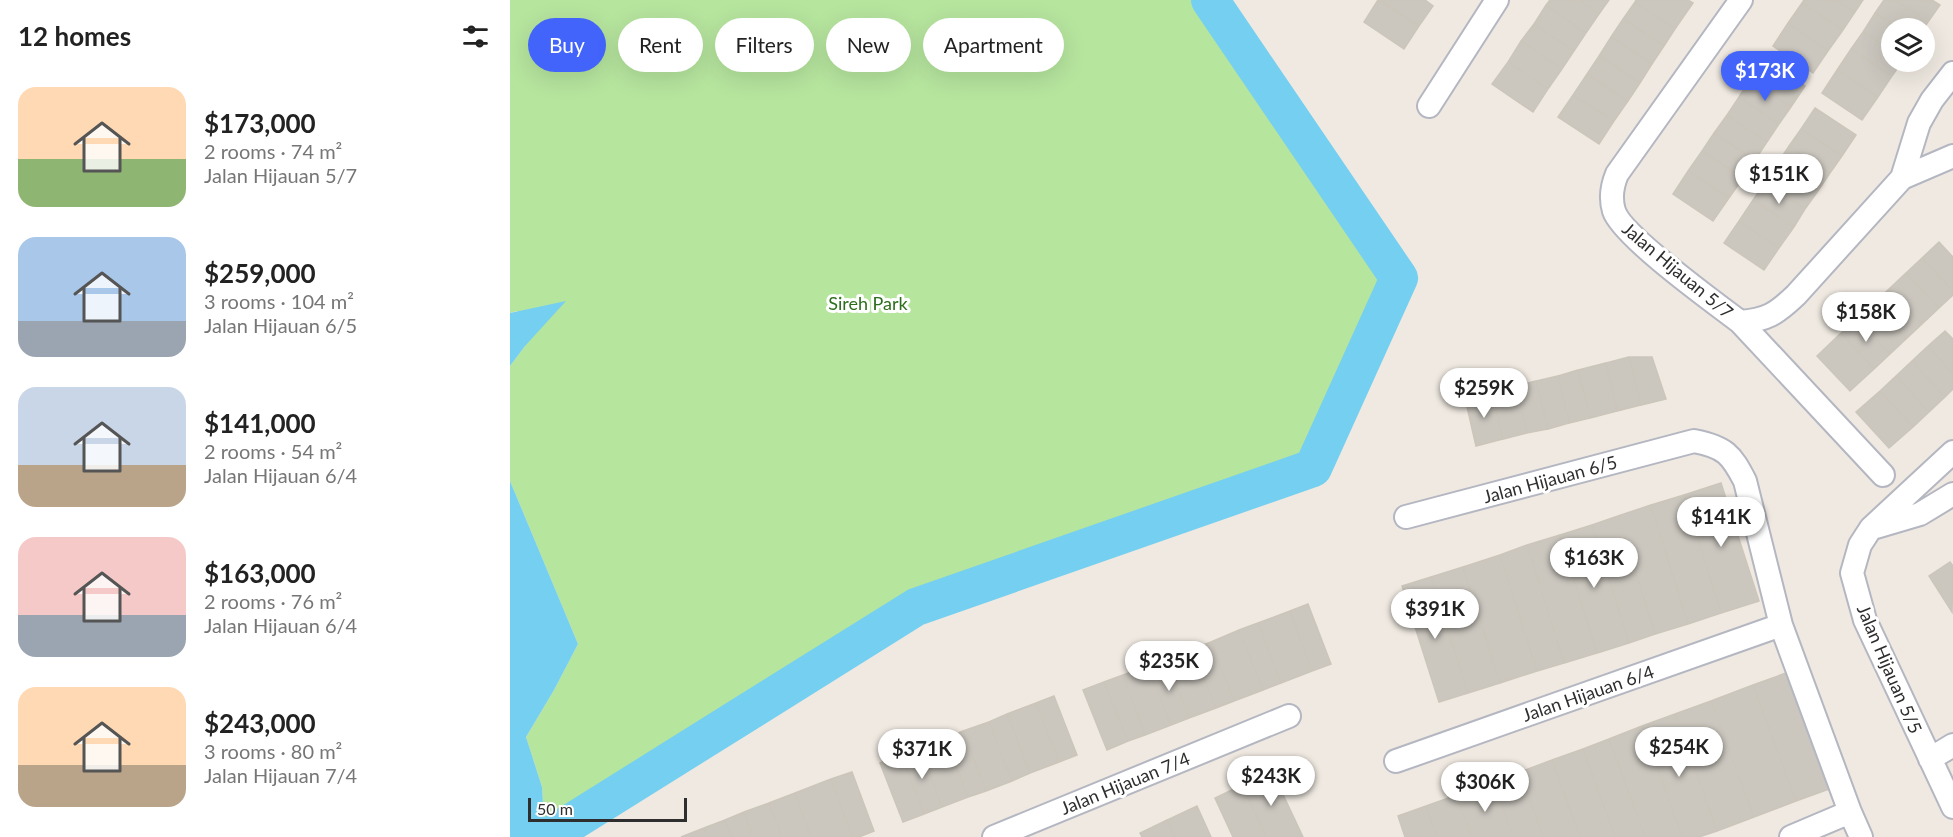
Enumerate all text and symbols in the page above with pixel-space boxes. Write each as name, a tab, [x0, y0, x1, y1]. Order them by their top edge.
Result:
chip: Buy	[528, 18, 606, 72]
chip: Rent	[618, 18, 703, 72]
chip: Filters	[715, 18, 814, 72]
chip: New	[826, 18, 911, 72]
chip: Apartment	[923, 18, 1064, 72]
map controls	[1881, 18, 1935, 72]
button: layers	[1881, 18, 1935, 72]
text: 12 homes	[18, 20, 131, 52]
icon: filters	[459, 20, 492, 53]
pin: $173K	[1723, 51, 1807, 102]
text: $173K	[1735, 58, 1795, 82]
text: $173,000	[204, 107, 316, 139]
icon: home	[66, 111, 138, 183]
text: 2 rooms · 74 m²	[204, 139, 342, 163]
pin: $151K	[1737, 154, 1821, 205]
text: $151K	[1749, 161, 1809, 185]
text: Jalan Hijauan 5/7	[204, 163, 357, 187]
street label: Jalan Hijauan 5/7	[1618, 217, 1738, 323]
text: $259,000	[204, 257, 316, 289]
icon: home	[66, 261, 138, 333]
text: 3 rooms · 104 m²	[204, 289, 354, 313]
park label: Sireh Park	[828, 292, 909, 314]
pin: $158K	[1824, 292, 1908, 343]
text: $158K	[1836, 299, 1896, 323]
text: Jalan Hijauan 6/5	[204, 313, 357, 337]
pin: $259K	[1442, 368, 1526, 419]
text: $259K	[1454, 375, 1514, 399]
text: $141,000	[204, 407, 316, 439]
icon: home	[66, 411, 138, 483]
text: 2 rooms · 54 m²	[204, 439, 342, 463]
street label: Jalan Hijauan 6/5	[1481, 451, 1619, 507]
text: Jalan Hijauan 6/4	[204, 463, 357, 487]
pin: $141K	[1679, 497, 1763, 548]
text: $141K	[1691, 504, 1751, 528]
pin: $163K	[1552, 538, 1636, 589]
text: $163K	[1564, 545, 1624, 569]
text: $163,000	[204, 557, 316, 589]
icon: home	[66, 561, 138, 633]
text: 2 rooms · 76 m²	[204, 589, 342, 613]
pin: $391K	[1393, 589, 1477, 640]
text: $391K	[1405, 596, 1465, 620]
street label: Jalan Hijauan 5/5	[1853, 601, 1927, 737]
text: Jalan Hijauan 6/4	[204, 613, 357, 637]
pin: $235K	[1127, 641, 1211, 692]
text: $235K	[1139, 648, 1199, 672]
street label: Jalan Hijauan 6/4	[1519, 660, 1657, 726]
text: $243,000	[204, 707, 316, 739]
icon: home	[66, 711, 138, 783]
pin: $254K	[1637, 727, 1721, 778]
pin: $371K	[880, 729, 964, 780]
text: $254K	[1649, 734, 1709, 758]
text: $371K	[892, 736, 952, 760]
text: 3 rooms · 80 m²	[204, 739, 342, 763]
street label: Jalan Hijauan 7/4	[1057, 747, 1193, 819]
pin: $243K	[1229, 756, 1313, 807]
pin: $306K	[1443, 762, 1527, 813]
text: Jalan Hijauan 7/4	[204, 763, 357, 787]
text: $243K	[1241, 763, 1301, 787]
text: $306K	[1455, 769, 1515, 793]
scale bar	[528, 795, 687, 822]
text: 50 m	[537, 799, 573, 818]

